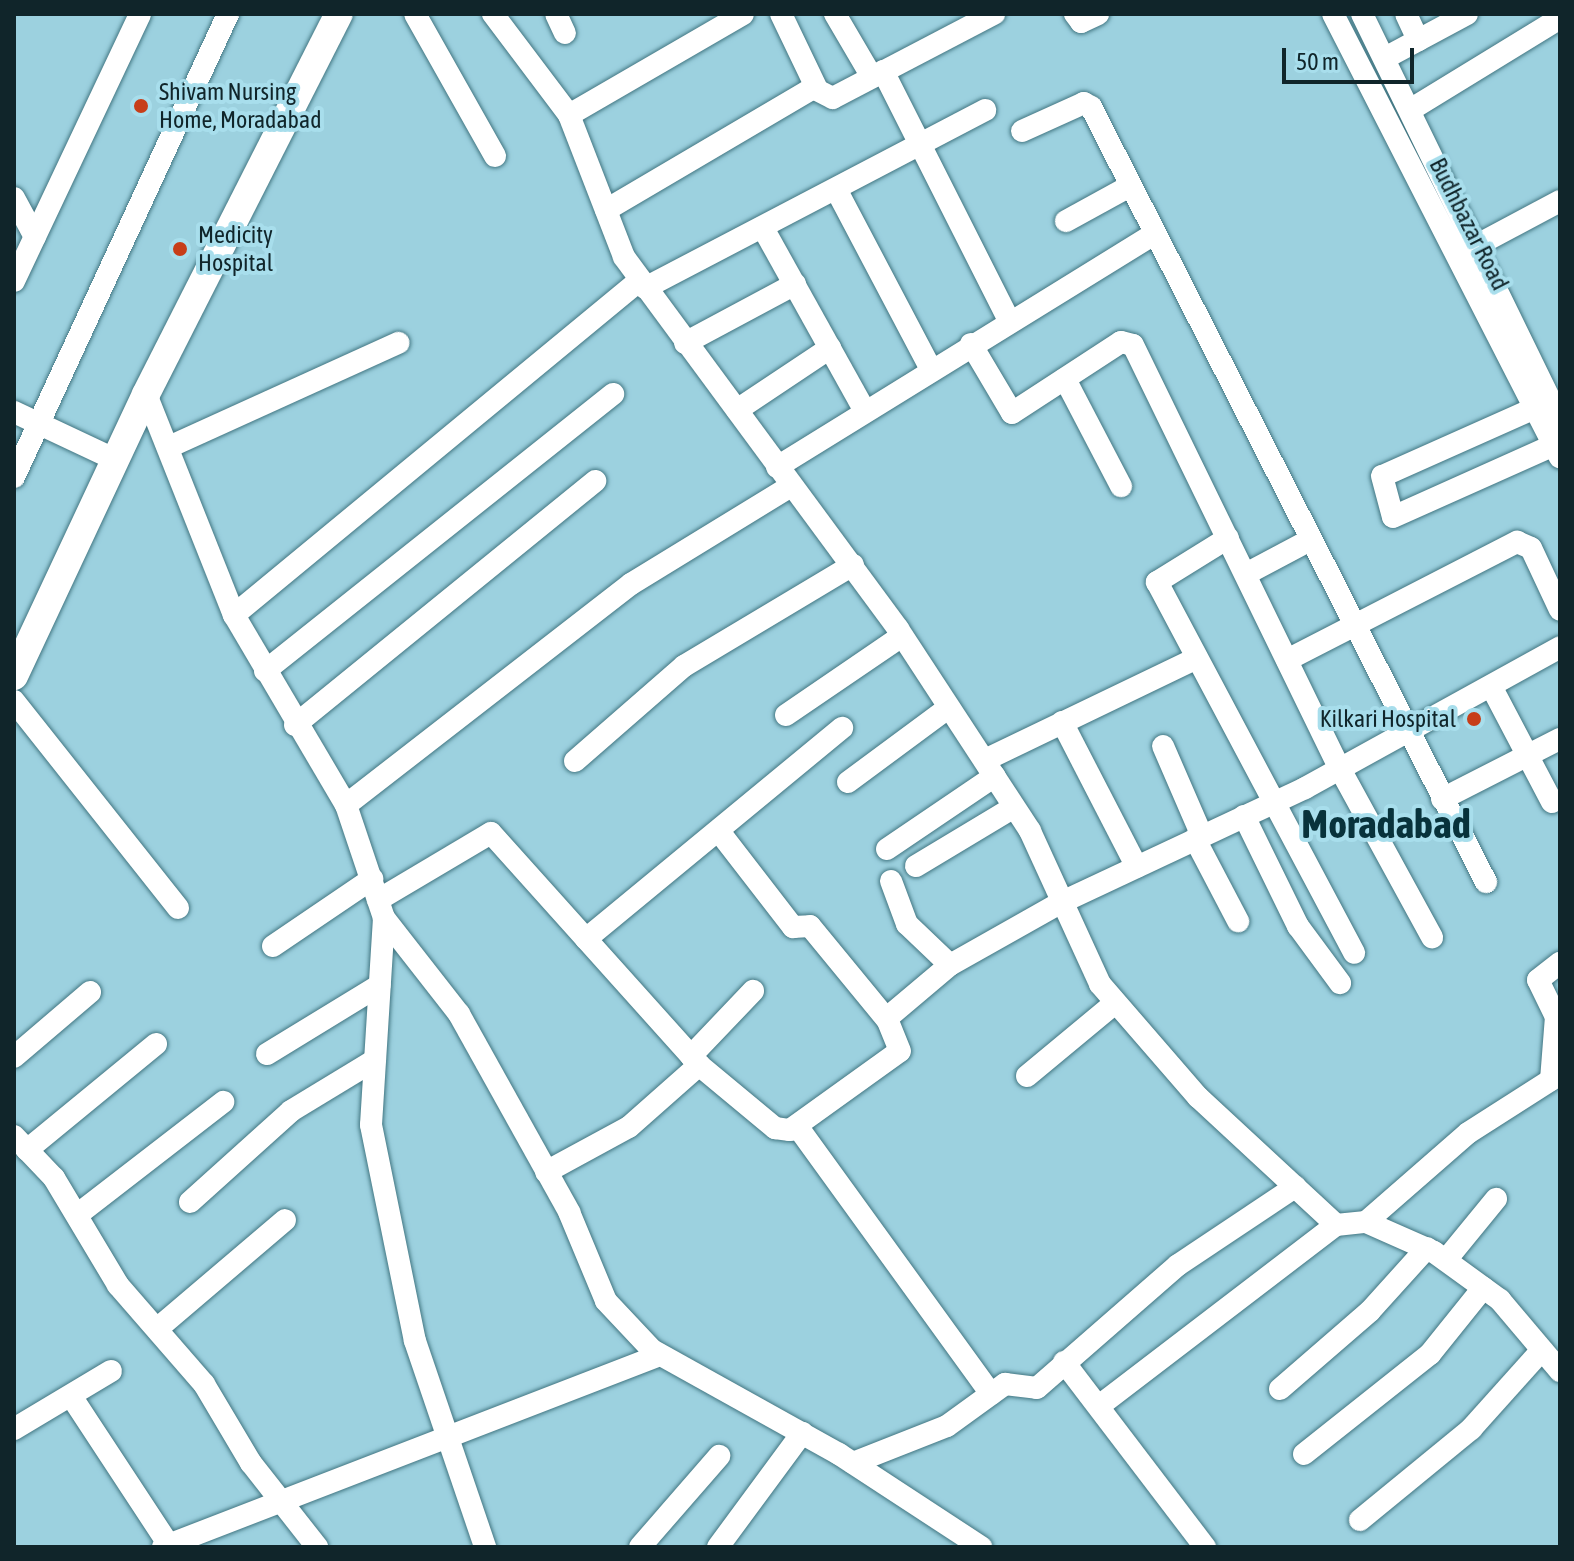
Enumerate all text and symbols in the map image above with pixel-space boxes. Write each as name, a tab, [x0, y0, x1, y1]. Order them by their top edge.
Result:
scale bar	[1286, 32, 1418, 82]
text: 50 m	[1296, 48, 1339, 75]
place label: Shivam Nursing Home, Moradabad	[159, 78, 322, 134]
marker: Shivam Nursing Home, Moradabad	[130, 95, 152, 117]
street label: Budhbazar Road	[1423, 153, 1515, 295]
place label: Medicity Hospital	[198, 221, 273, 277]
marker: Medicity Hospital	[169, 238, 191, 260]
place label: Kilkari Hospital	[1320, 705, 1456, 733]
marker: Kilkari Hospital	[1463, 708, 1485, 730]
district label: Moradabad	[1301, 800, 1471, 848]

